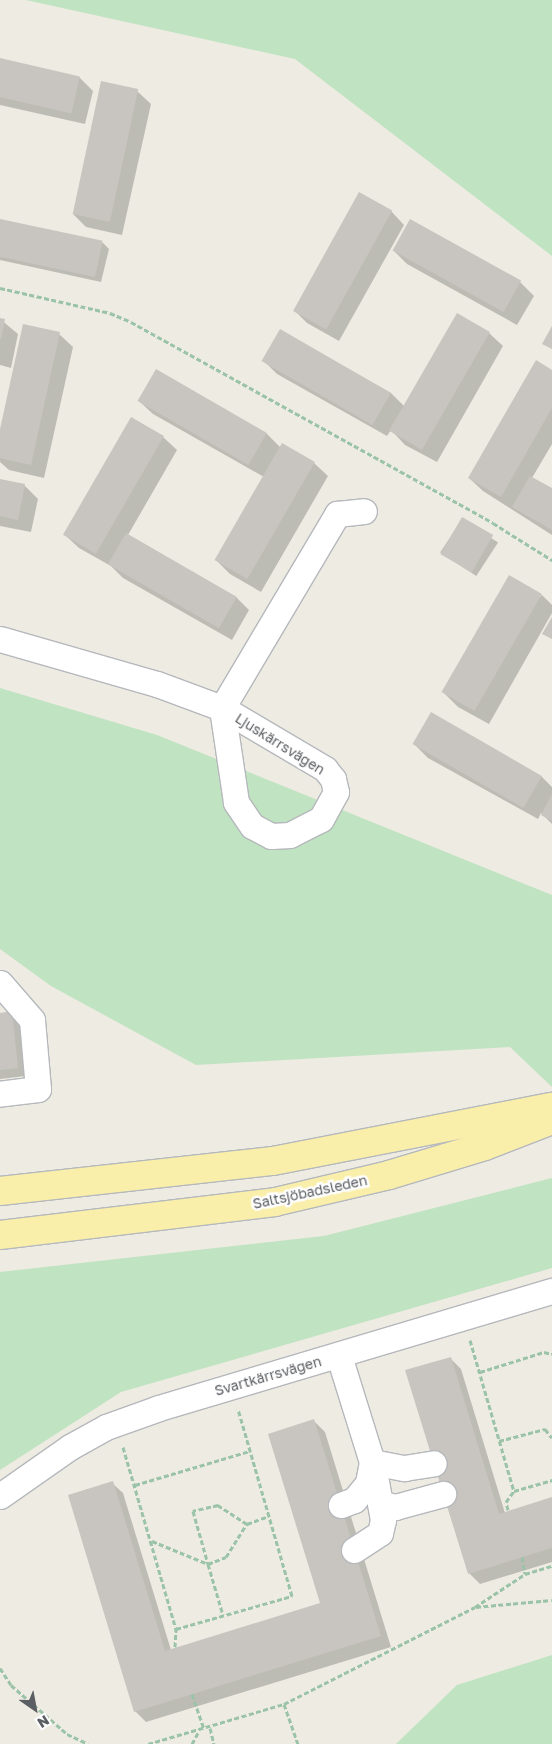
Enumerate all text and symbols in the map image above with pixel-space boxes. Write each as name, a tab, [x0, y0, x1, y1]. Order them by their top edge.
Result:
street label: Ljuskärrsvägen	[232, 710, 328, 778]
street label: Saltsjöbadsleden	[251, 1172, 369, 1212]
street label: Svartkärrsvägen	[213, 1353, 323, 1399]
north arrow	[10, 1684, 60, 1734]
text: N	[34, 1712, 53, 1732]

